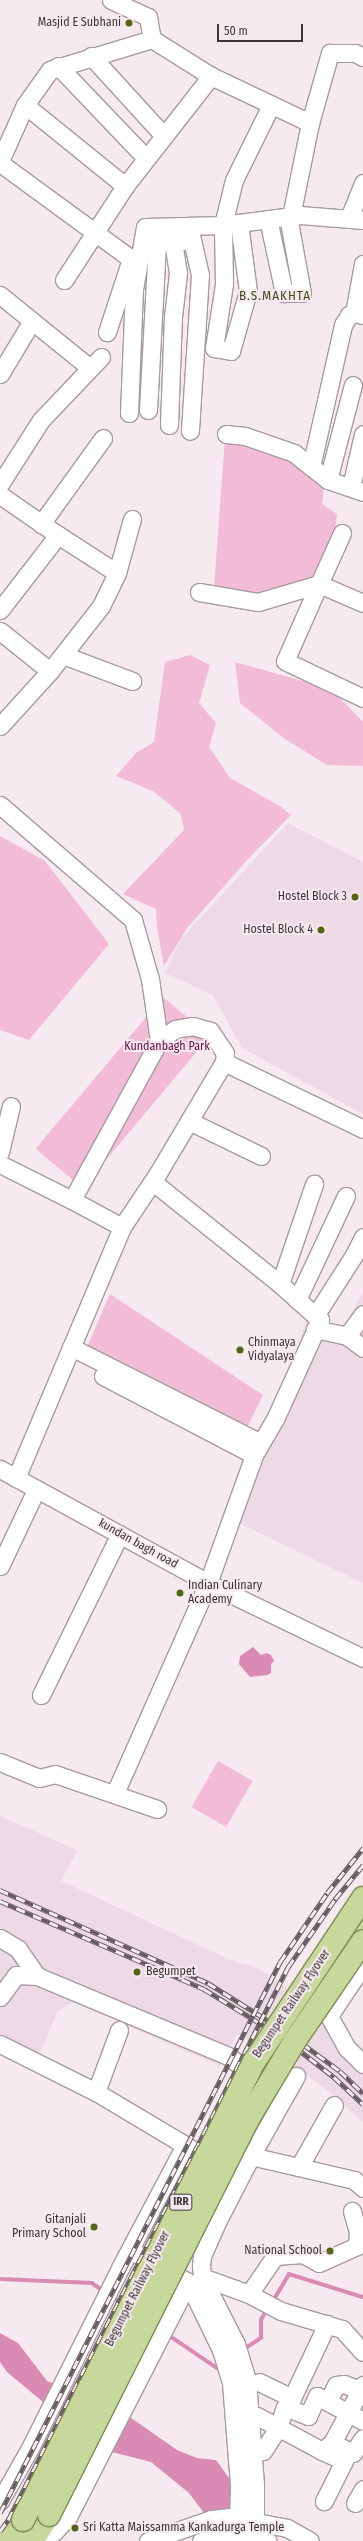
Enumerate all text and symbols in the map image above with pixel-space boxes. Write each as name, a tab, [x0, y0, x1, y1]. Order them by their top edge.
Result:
place label: Masjid E Subhani	[38, 16, 121, 30]
scale bar	[219, 16, 305, 42]
marker: Masjid E Subhani	[124, 18, 134, 28]
text: 50 m	[224, 24, 248, 38]
district label: B.S.MAKHTA	[239, 288, 311, 304]
place label: Hostel Block 3	[278, 890, 347, 904]
marker: Hostel Block 3	[350, 892, 360, 902]
place label: Hostel Block 4	[243, 923, 313, 937]
marker: Hostel Block 4	[316, 925, 326, 935]
park label: Kundanbagh Park	[124, 1040, 210, 1054]
place label: Chinmaya Vidyalaya	[248, 1336, 296, 1364]
marker: Chinmaya Vidyalaya	[235, 1345, 245, 1355]
street label: kundan bagh road	[96, 1516, 180, 1572]
place label: Indian Culinary Academy	[188, 1579, 262, 1607]
marker: Indian Culinary Academy	[175, 1588, 185, 1598]
street label: Begumpet Railway Flyover	[250, 1947, 334, 2061]
place label: Begumpet	[146, 1965, 196, 1979]
marker: Begumpet	[131, 1966, 143, 1978]
road number: IRR	[169, 2193, 193, 2211]
place label: Gitanjali Primary School	[12, 2213, 86, 2241]
marker: Gitanjali Primary School	[89, 2222, 99, 2232]
street label: Begumpet Railway Flyover	[103, 2229, 173, 2349]
place label: National School	[244, 2244, 322, 2258]
marker: National School	[325, 2246, 335, 2256]
place label: Sri Katta Maissamma Kankadurga Temple	[83, 2521, 284, 2535]
marker: Sri Katta Maissamma Kankadurga Temple	[70, 2523, 80, 2533]

